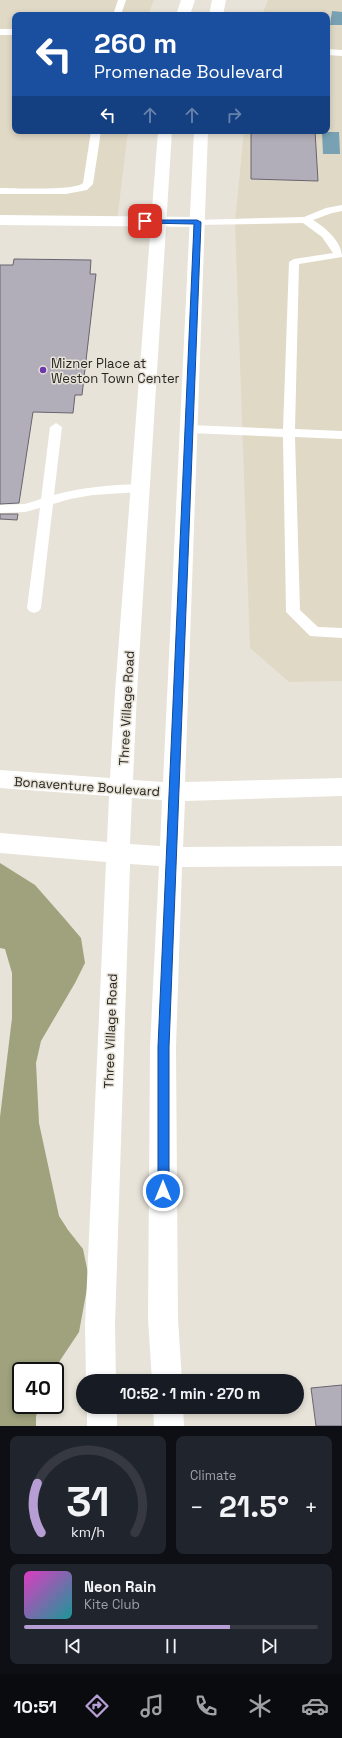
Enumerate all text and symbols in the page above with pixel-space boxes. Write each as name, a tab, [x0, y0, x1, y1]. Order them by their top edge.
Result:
text: 260 m	[94, 25, 177, 61]
icon: left	[28, 28, 80, 80]
text: Promenade Boulevard	[94, 60, 283, 83]
icon: left	[97, 104, 119, 126]
icon: ahead	[139, 104, 161, 126]
icon: ahead	[181, 104, 203, 126]
icon: right	[223, 104, 245, 126]
pin	[128, 204, 162, 238]
icon: arrive	[134, 210, 156, 232]
place label: Mizner Place at Weston Town Center	[51, 355, 180, 387]
marker: Mizner Place at Weston Town Center	[38, 365, 48, 375]
street label: Three Village Road	[115, 650, 138, 766]
street label: Bonaventure Boulevard	[13, 773, 160, 800]
street label: Three Village Road	[100, 973, 121, 1089]
position arrow	[142, 1170, 184, 1212]
speed limit sign: 40	[12, 1362, 64, 1414]
text: 10:52 · 1 min · 270 m	[120, 1384, 260, 1403]
text: Climate	[190, 1467, 236, 1484]
text: 31	[66, 1475, 110, 1528]
text: 21.5°	[219, 1487, 289, 1526]
text: −	[190, 1493, 204, 1521]
text: +	[304, 1493, 318, 1521]
text: km/h	[71, 1523, 105, 1541]
text: Neon Rain	[84, 1577, 156, 1596]
text: Kite Club	[84, 1596, 140, 1613]
icon: previous	[62, 1635, 84, 1657]
icon: pause	[160, 1635, 182, 1657]
icon: next	[258, 1635, 280, 1657]
icon: directions	[83, 1692, 111, 1720]
icon: music	[138, 1692, 166, 1720]
icon: phone	[192, 1692, 220, 1720]
icon: climate	[246, 1692, 274, 1720]
icon: car	[301, 1692, 329, 1720]
text: 10:51	[13, 1695, 57, 1718]

